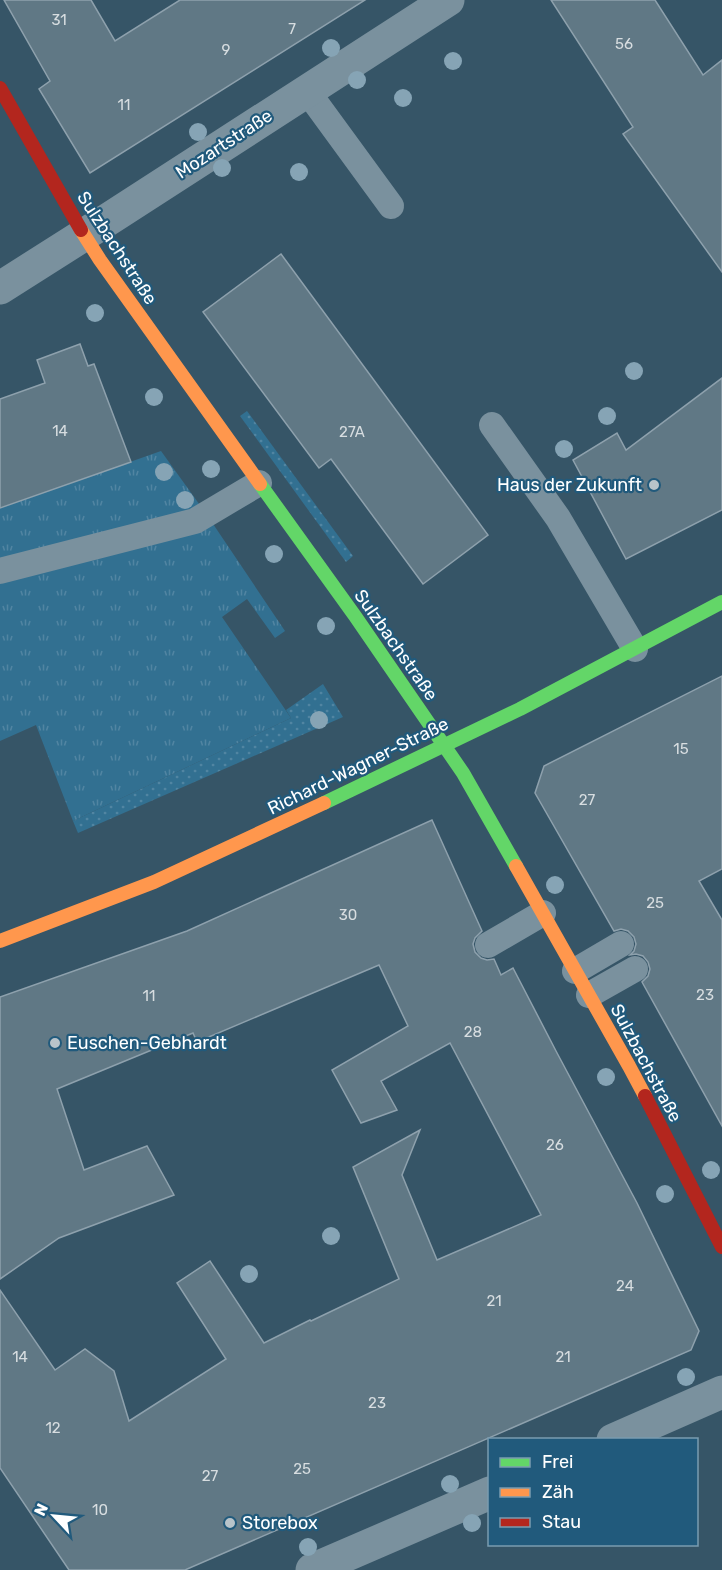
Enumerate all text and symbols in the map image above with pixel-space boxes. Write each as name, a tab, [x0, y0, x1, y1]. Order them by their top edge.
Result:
house number: 31	[51, 11, 67, 29]
house number: 7	[288, 20, 296, 38]
house number: 56	[615, 35, 633, 53]
house number: 9	[222, 41, 231, 59]
house number: 11	[118, 96, 130, 114]
street label: Mozartstraße	[171, 105, 277, 183]
street label: Sulzbachstraße	[72, 187, 162, 309]
house number: 14	[52, 422, 68, 440]
house number: 27A	[339, 423, 365, 441]
place label: Haus der Zukunft	[497, 474, 642, 496]
marker: Haus der Zukunft	[647, 478, 661, 492]
street label: Sulzbachstraße	[350, 585, 442, 705]
street label: Richard-Wagner-Straße	[264, 713, 452, 819]
house number: 15	[673, 740, 689, 758]
house number: 27	[579, 791, 596, 809]
house number: 25	[646, 894, 664, 912]
house number: 30	[339, 906, 357, 924]
house number: 23	[696, 986, 714, 1004]
house number: 11	[143, 987, 155, 1005]
street label: Sulzbachstraße	[606, 1000, 686, 1126]
house number: 28	[464, 1023, 482, 1041]
place label: Euschen-Gebhardt	[67, 1032, 227, 1054]
marker: Euschen-Gebhardt	[48, 1036, 62, 1050]
house number: 26	[546, 1136, 564, 1154]
house number: 24	[616, 1277, 634, 1295]
house number: 21	[486, 1292, 502, 1310]
house number: 14	[12, 1348, 28, 1366]
house number: 21	[555, 1348, 571, 1366]
house number: 23	[368, 1394, 386, 1412]
house number: 12	[45, 1419, 61, 1437]
legend	[488, 1438, 698, 1546]
text: Frei	[542, 1451, 573, 1473]
house number: 25	[293, 1460, 311, 1478]
house number: 27	[202, 1467, 219, 1485]
text: Zäh	[542, 1481, 574, 1503]
north arrow	[24, 1486, 84, 1546]
text: N	[30, 1500, 52, 1519]
house number: 10	[92, 1501, 108, 1519]
text: Stau	[542, 1511, 581, 1533]
place label: Storebox	[242, 1512, 318, 1534]
marker: Storebox	[223, 1516, 237, 1530]

